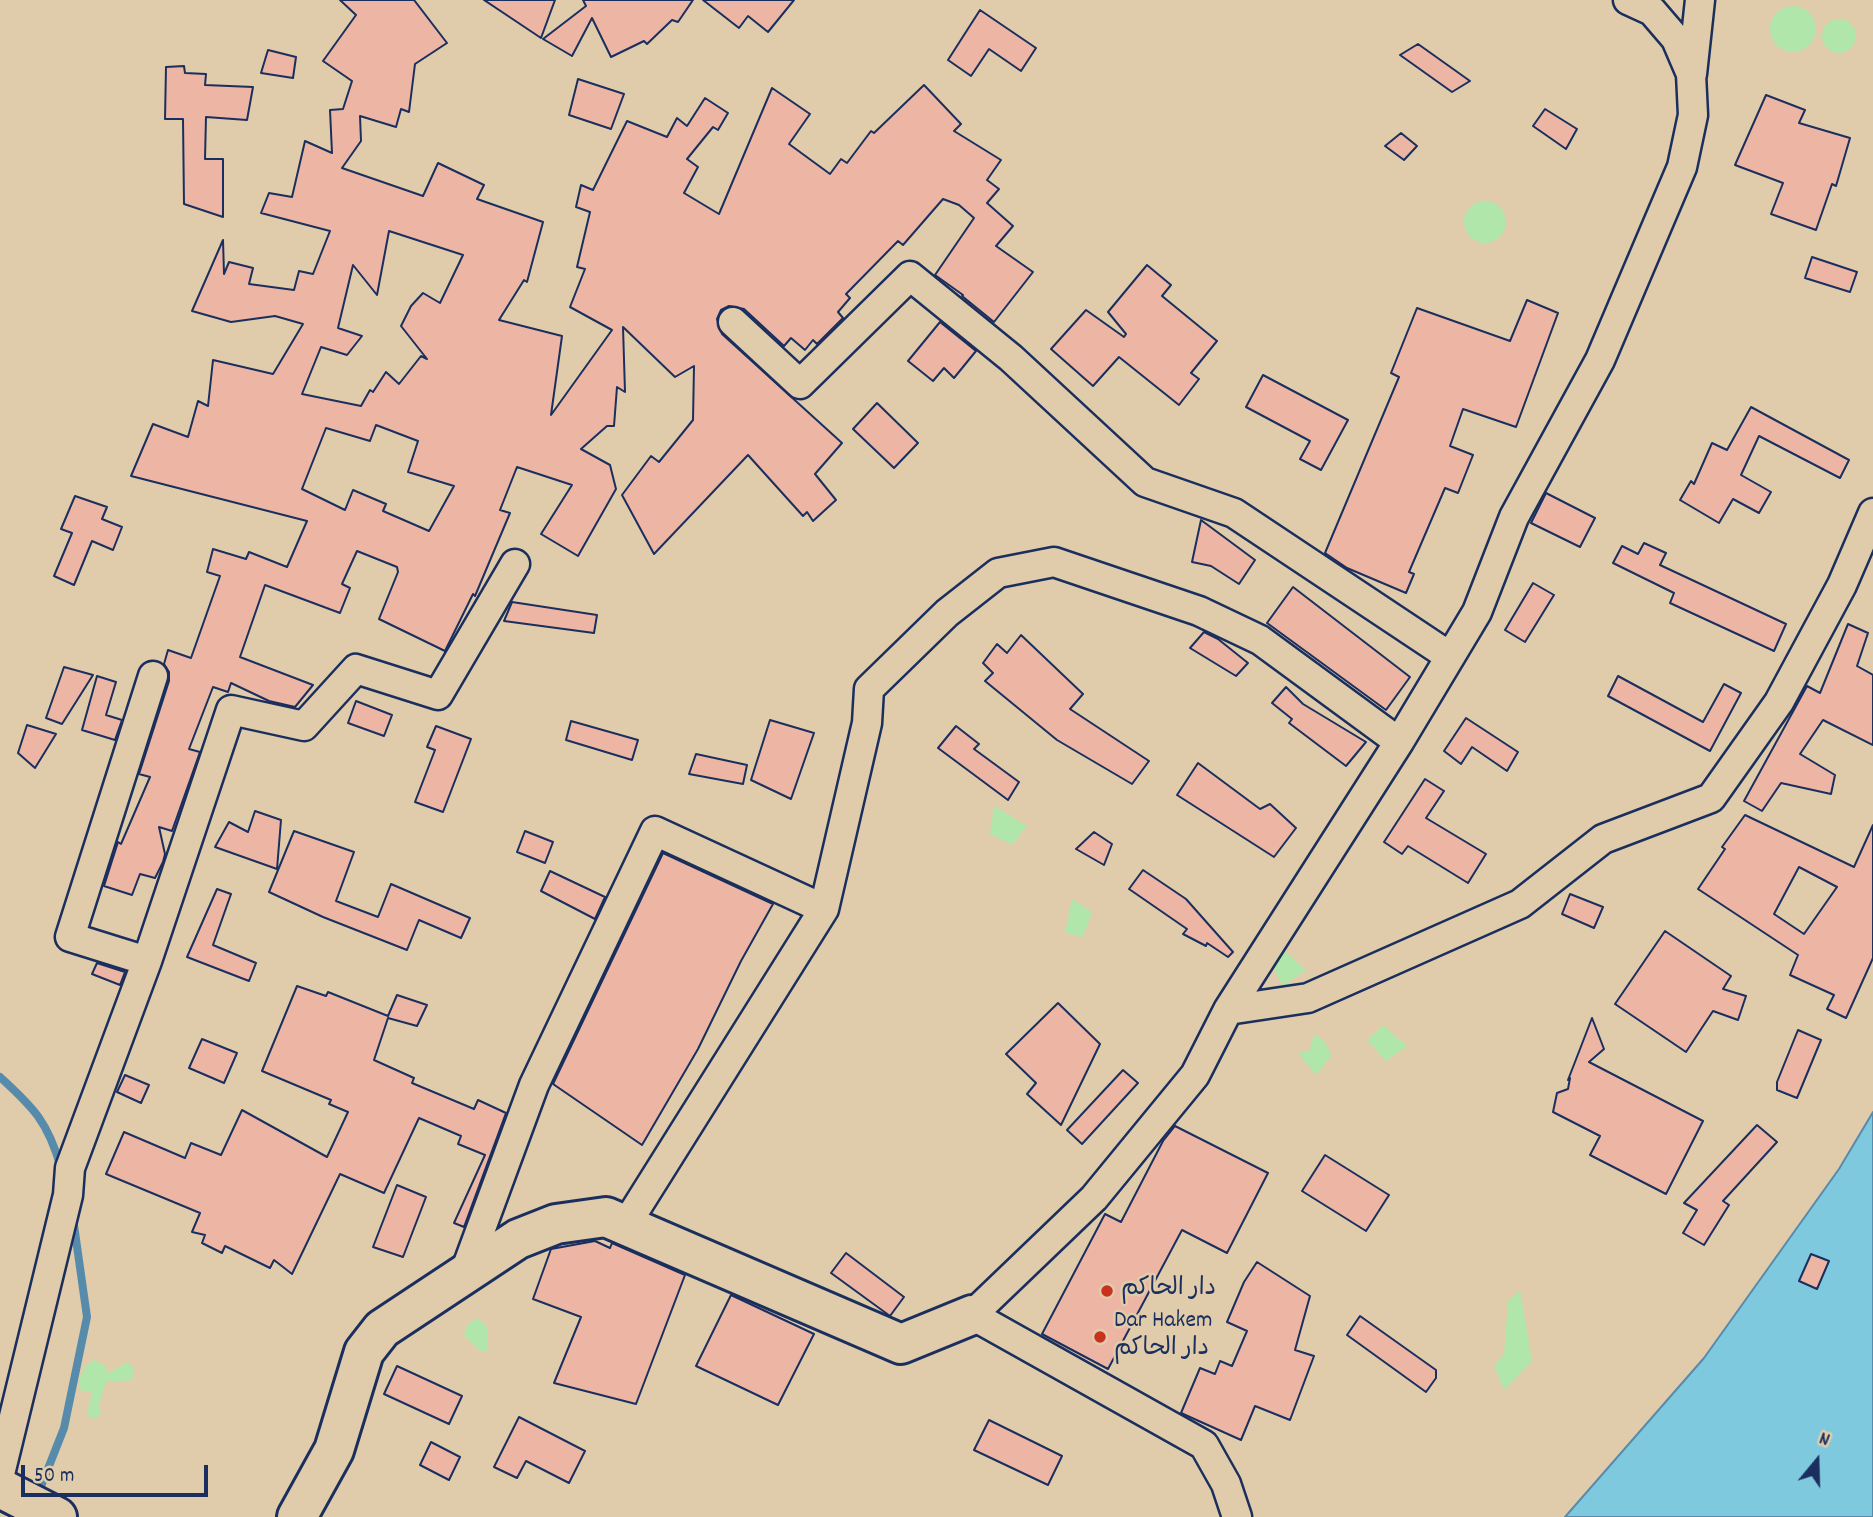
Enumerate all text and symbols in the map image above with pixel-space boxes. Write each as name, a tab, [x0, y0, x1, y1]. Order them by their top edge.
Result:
place label: دار الحاكم	[1121, 1277, 1216, 1305]
marker: دار الحاكم	[1099, 1283, 1115, 1299]
place label: Dar Hakem دار الحاكم	[1114, 1309, 1212, 1365]
marker: Dar Hakem دار الحاكم	[1092, 1329, 1108, 1345]
north arrow	[1782, 1426, 1852, 1496]
text: N	[1815, 1426, 1833, 1455]
scale bar	[24, 1450, 212, 1494]
text: 50 m	[34, 1462, 74, 1492]

